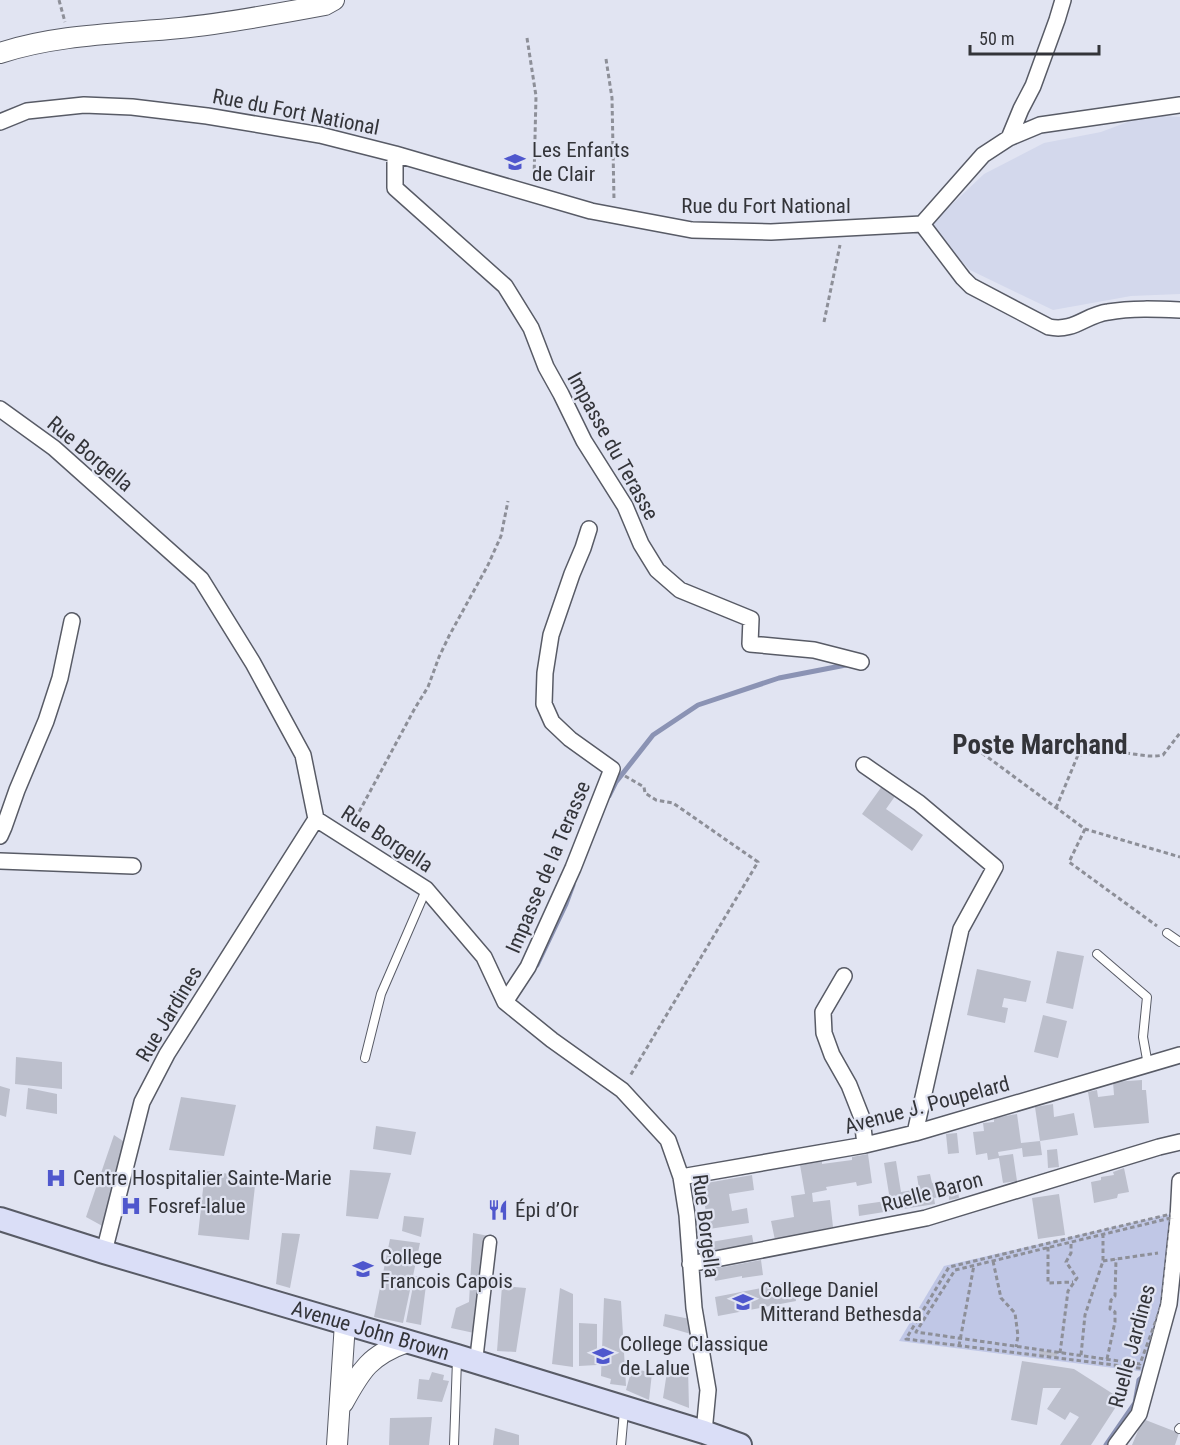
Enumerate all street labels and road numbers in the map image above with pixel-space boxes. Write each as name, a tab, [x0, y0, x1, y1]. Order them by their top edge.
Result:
street label: Rue du Fort National	[211, 84, 381, 140]
street label: Rue du Fort National	[681, 194, 851, 218]
street label: Impasse du Terasse	[562, 368, 664, 524]
street label: Rue Borgella	[42, 411, 138, 497]
street label: Impasse de la Terasse	[501, 777, 595, 957]
street label: Rue Borgella	[337, 801, 437, 877]
street label: Rue Jardines	[131, 962, 207, 1066]
street label: Avenue J. Poupelard	[842, 1071, 1012, 1139]
street label: Ruelle Baron	[879, 1167, 985, 1217]
street label: Rue Borgella	[688, 1173, 724, 1279]
street label: Ruelle Jardines	[1104, 1282, 1160, 1410]
street label: Avenue John Brown	[289, 1296, 452, 1365]

